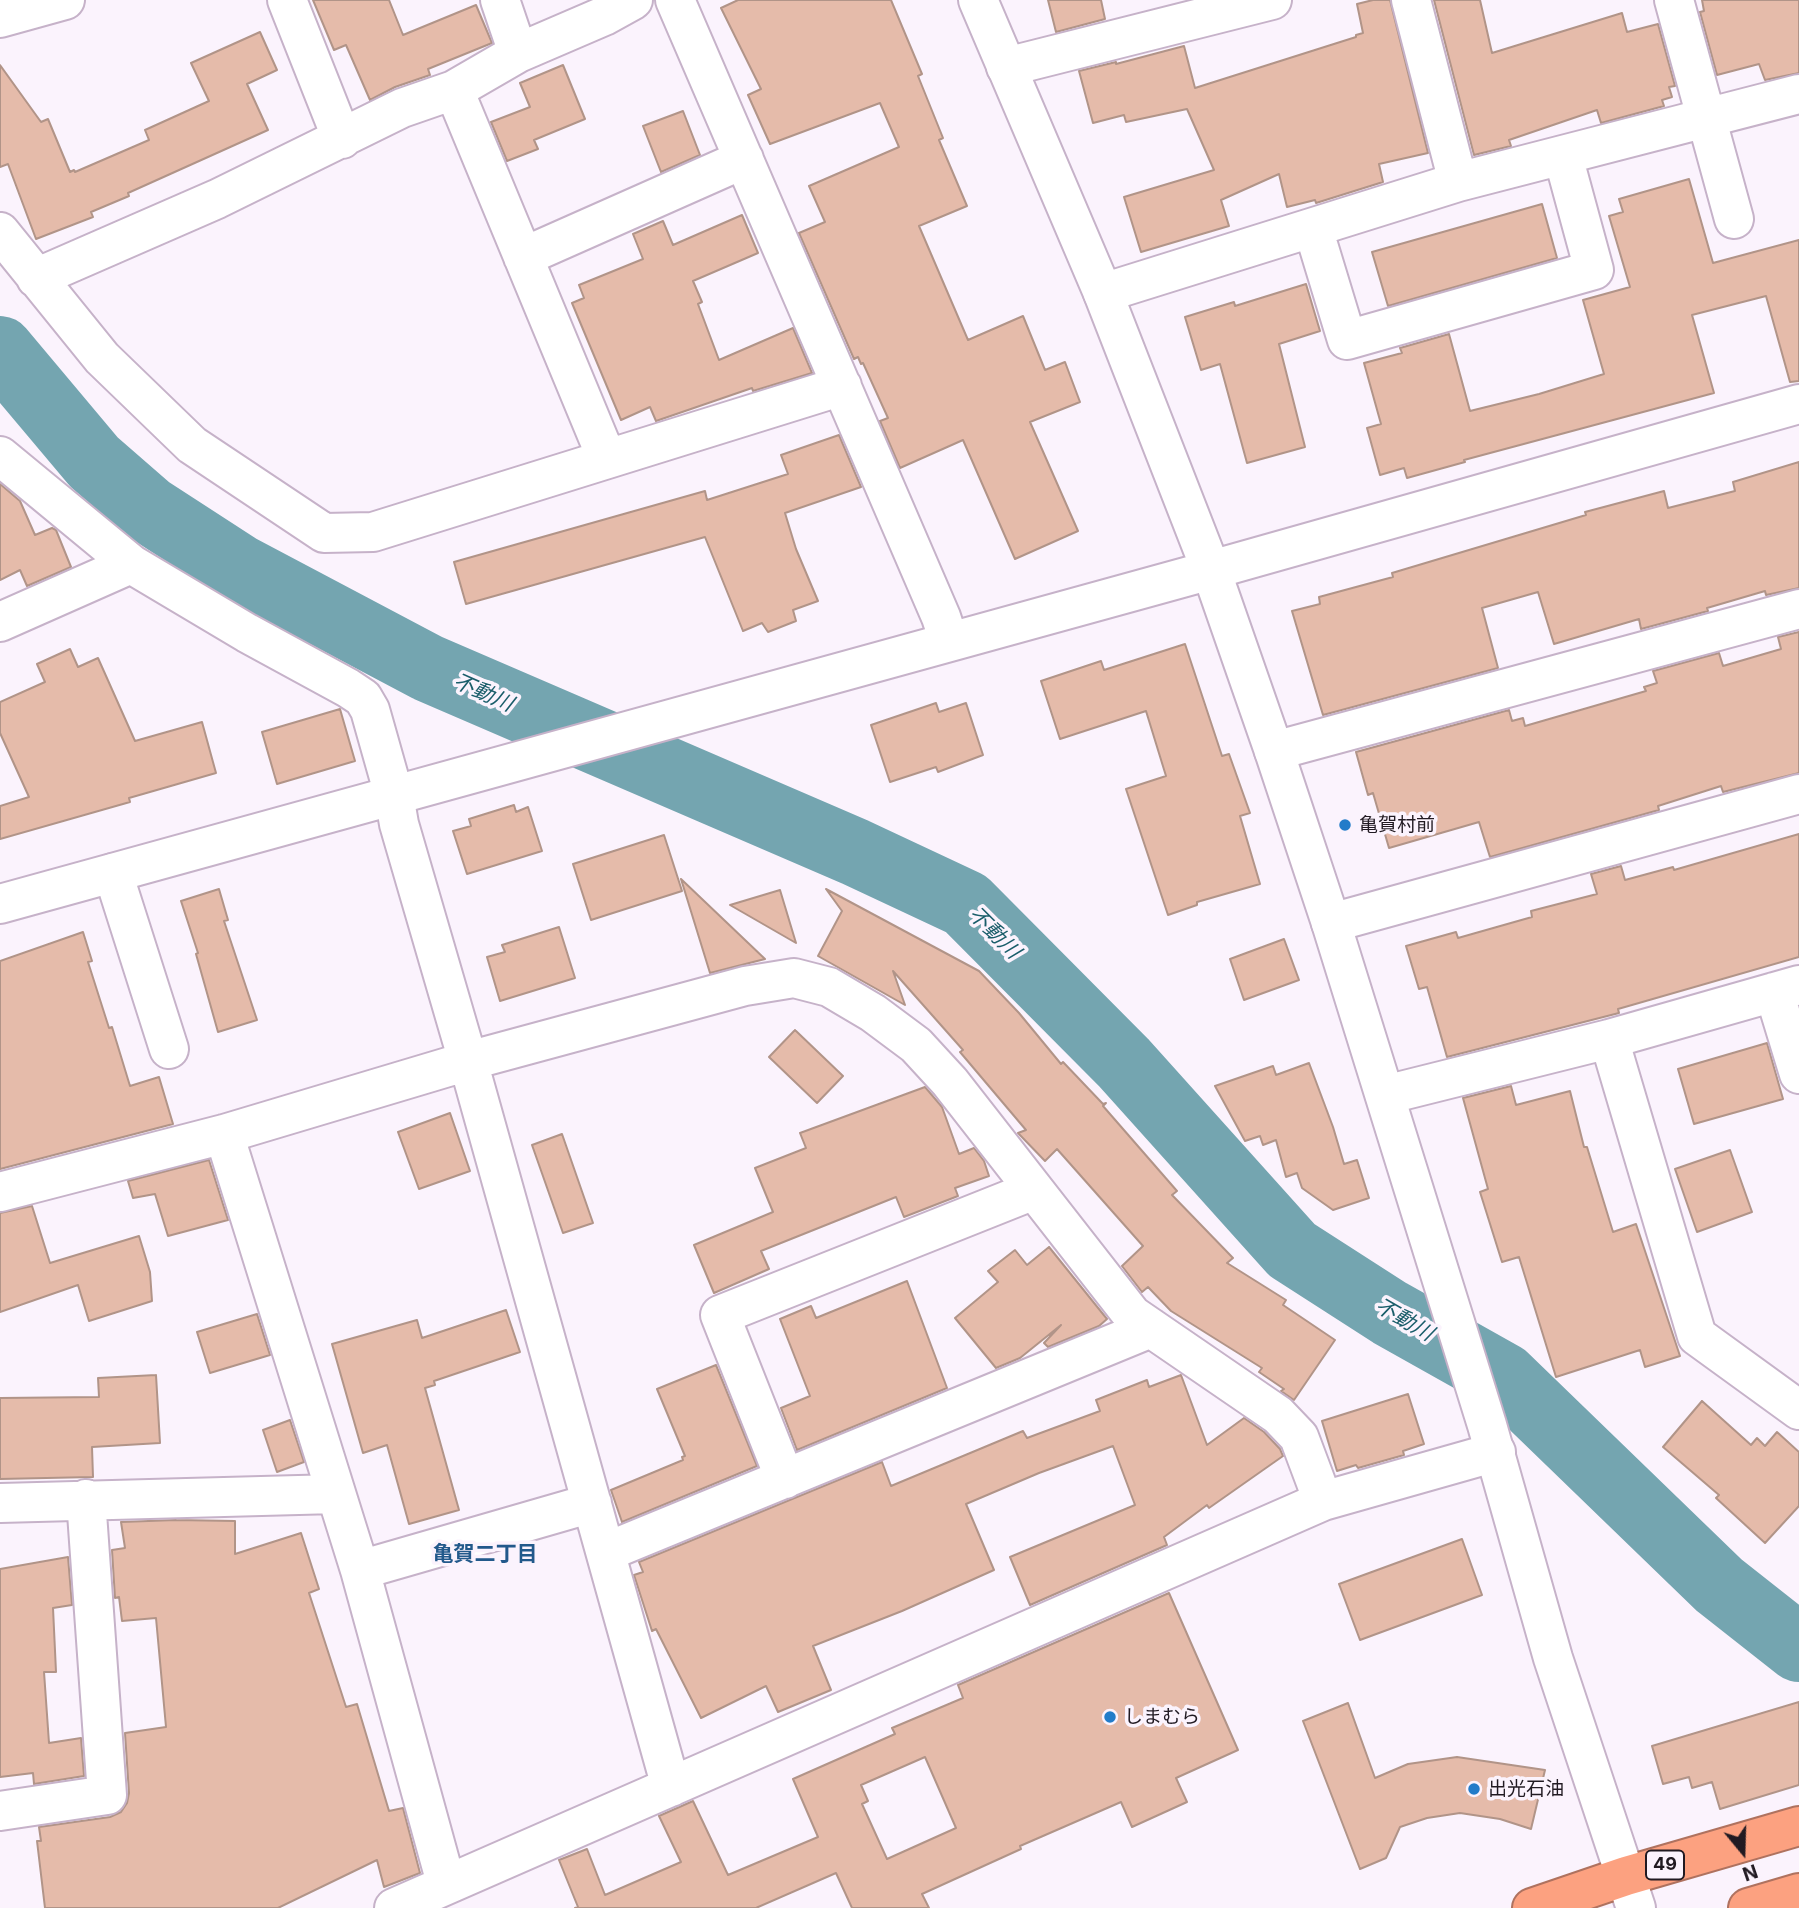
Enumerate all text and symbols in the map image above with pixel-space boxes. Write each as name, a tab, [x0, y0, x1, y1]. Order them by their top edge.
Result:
water label: 不動川	[449, 669, 517, 717]
place label: 亀賀村前	[1359, 814, 1435, 836]
marker: 亀賀村前	[1337, 817, 1353, 833]
water label: 不動川	[963, 902, 1025, 964]
water label: 不動川	[1370, 1293, 1438, 1347]
district label: 亀賀二丁目	[433, 1542, 537, 1568]
place label: しまむら	[1124, 1706, 1200, 1728]
marker: しまむら	[1102, 1709, 1118, 1725]
place label: 出光石油	[1488, 1778, 1564, 1800]
marker: 出光石油	[1466, 1781, 1482, 1797]
north arrow	[1708, 1817, 1778, 1887]
road number: 49	[1646, 1851, 1684, 1880]
text: N	[1739, 1859, 1761, 1886]

